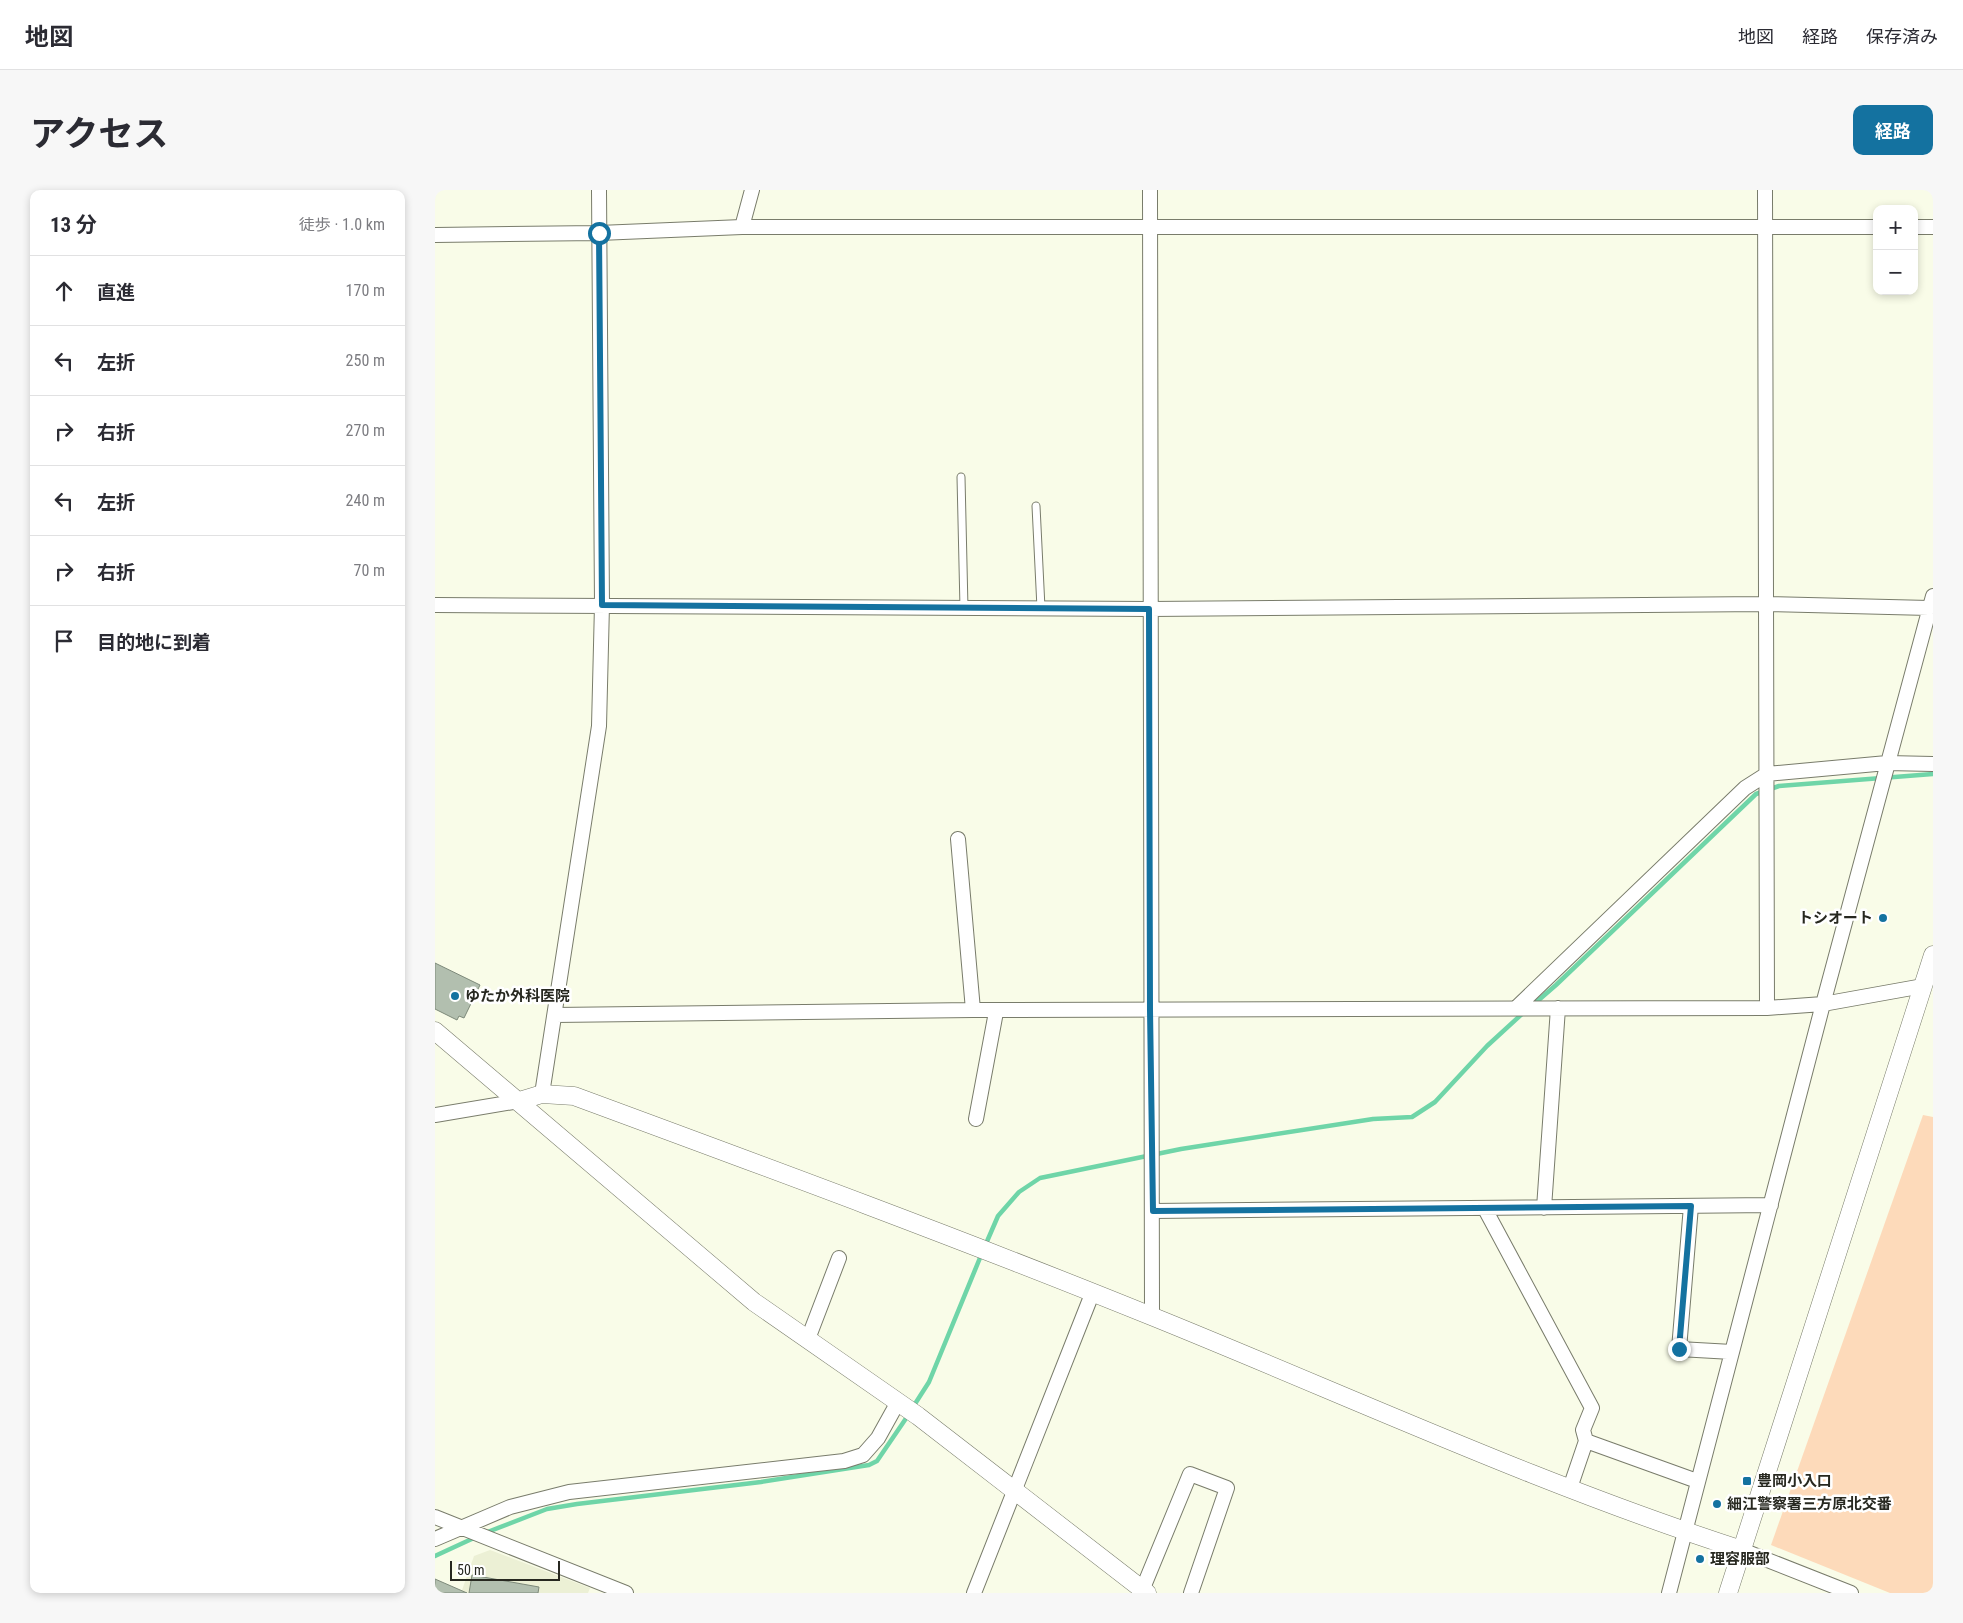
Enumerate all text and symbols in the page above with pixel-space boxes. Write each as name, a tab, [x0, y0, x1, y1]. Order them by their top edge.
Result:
text: 地図	[25, 23, 73, 51]
text: 地図	[1738, 26, 1774, 47]
text: 経路	[1802, 26, 1838, 47]
text: 保存済み	[1866, 26, 1938, 47]
button: 経路	[1853, 105, 1933, 155]
text: アクセス	[30, 114, 168, 155]
map controls	[1873, 205, 1918, 295]
button: +	[1873, 205, 1918, 250]
text: 13 分	[50, 213, 97, 237]
text: 徒歩 · 1.0 km	[299, 215, 385, 234]
route start	[588, 222, 611, 245]
button: −	[1873, 250, 1918, 295]
icon: ahead	[50, 277, 78, 305]
text: 直進	[97, 281, 135, 304]
text: 170 m	[346, 281, 385, 300]
icon: left	[50, 347, 78, 375]
text: 左折	[97, 351, 135, 374]
text: 250 m	[346, 351, 385, 370]
icon: right	[50, 417, 78, 445]
text: 右折	[97, 421, 135, 444]
text: 270 m	[346, 421, 385, 440]
icon: left	[50, 487, 78, 515]
text: 左折	[97, 491, 135, 514]
text: 240 m	[346, 491, 385, 510]
icon: right	[50, 557, 78, 585]
text: 右折	[97, 561, 135, 584]
text: 70 m	[353, 561, 385, 580]
icon: arrive	[50, 627, 78, 655]
text: 目的地に到着	[97, 631, 211, 654]
place label: トシオート	[1798, 909, 1873, 927]
marker: トシオート	[1877, 912, 1889, 924]
place label: ゆたか外科医院	[465, 987, 570, 1005]
marker: ゆたか外科医院	[449, 990, 461, 1002]
route end	[1668, 1338, 1691, 1361]
place label: 豊岡小入口	[1757, 1472, 1832, 1490]
marker: 豊岡小入口	[1741, 1475, 1753, 1487]
place label: 細江警察署三方原北交番	[1727, 1495, 1892, 1513]
marker: 細江警察署三方原北交番	[1711, 1498, 1723, 1510]
place label: 理容服部	[1710, 1550, 1770, 1568]
marker: 理容服部	[1694, 1553, 1706, 1565]
scale bar	[450, 1558, 560, 1581]
text: 50 m	[457, 1562, 485, 1578]

